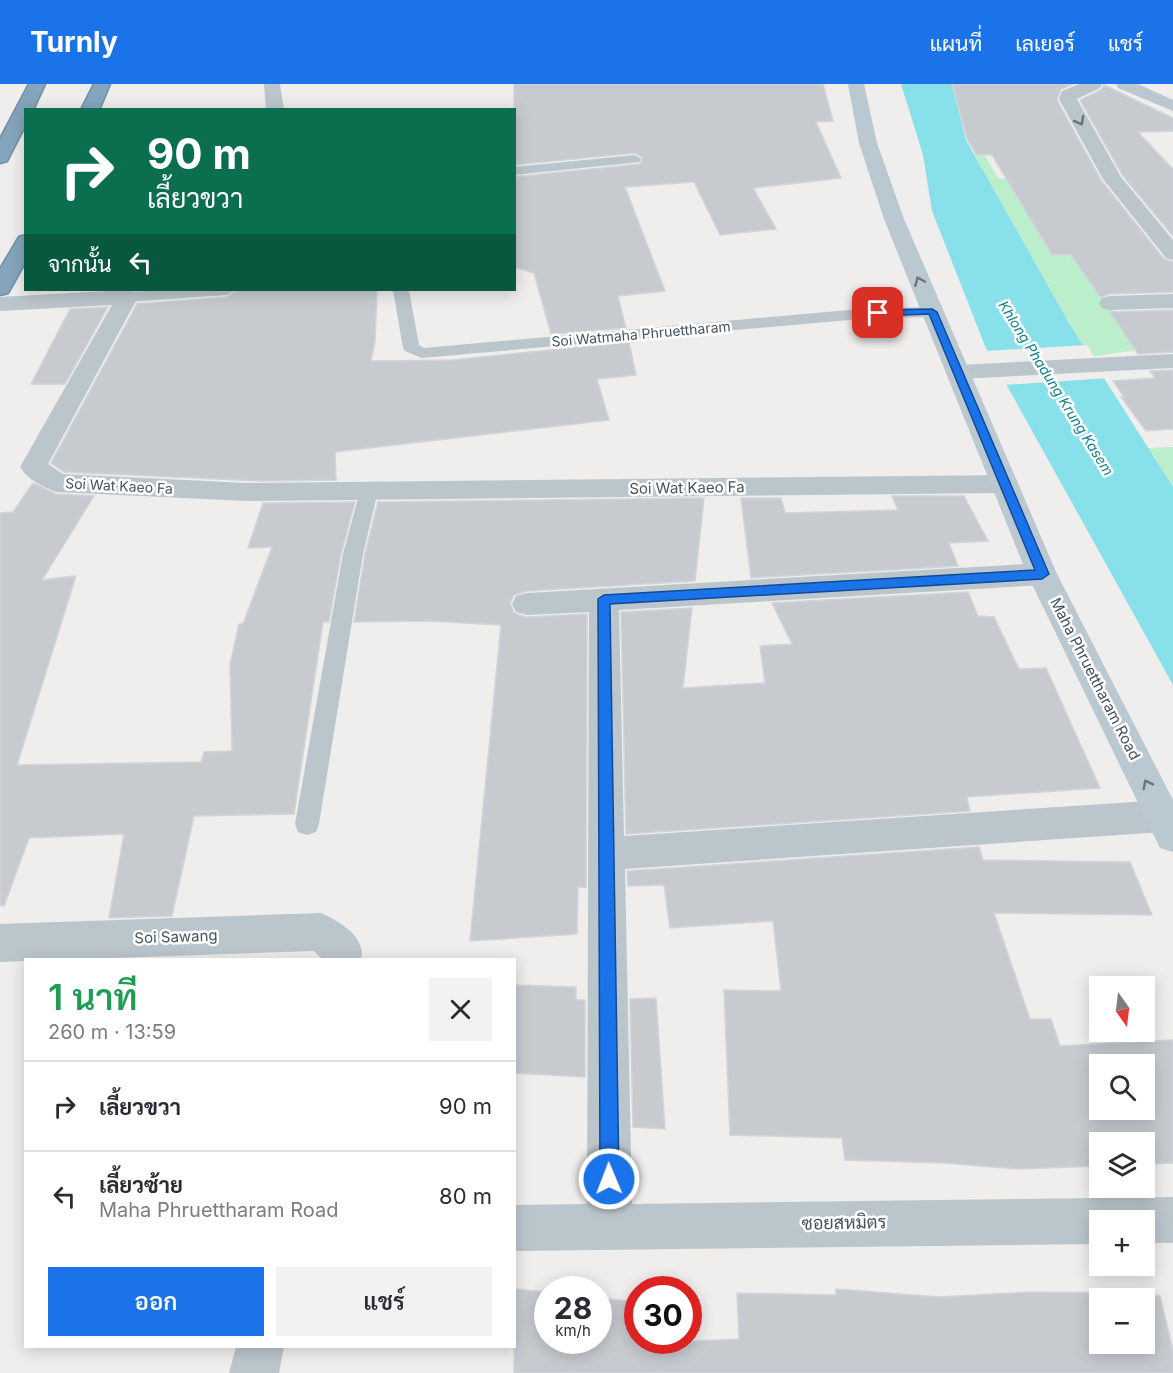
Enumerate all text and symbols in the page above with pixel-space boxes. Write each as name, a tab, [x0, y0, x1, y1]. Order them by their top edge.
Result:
text: Turnly	[30, 25, 118, 59]
text: แผนที่	[930, 31, 982, 56]
text: เลเยอร์	[1015, 31, 1075, 56]
text: แชร์	[1108, 31, 1143, 56]
one-way arrow	[1073, 115, 1084, 125]
text: 90 m	[147, 128, 251, 179]
icon: right	[48, 132, 126, 210]
text: เลี้ยวขวา	[147, 182, 243, 215]
icon: left	[124, 246, 157, 279]
text: จากนั้น	[48, 251, 112, 277]
one-way arrow	[914, 276, 926, 287]
pin	[852, 287, 903, 338]
icon: arrive	[861, 296, 894, 329]
water label: Khlong Phadung Krung Kasem	[996, 297, 1117, 478]
street label: Soi Watmaha Phruettharam	[551, 317, 731, 350]
street label: Soi Wat Kaeo Fa	[65, 474, 173, 497]
street label: Soi Wat Kaeo Fa	[629, 477, 745, 498]
street label: Maha Phruettharam Road	[1046, 594, 1145, 763]
one-way arrow	[1143, 779, 1154, 790]
street label: Soi Sawang	[134, 926, 218, 947]
text: 1 นาที	[48, 975, 138, 1019]
north arrow	[1089, 976, 1155, 1042]
map controls	[1089, 976, 1155, 1354]
button: close	[429, 978, 492, 1041]
text: 260 m · 13:59	[48, 1020, 176, 1044]
button: search	[1089, 1054, 1155, 1120]
icon: right	[48, 1090, 81, 1123]
text: 90 m	[439, 1093, 492, 1119]
text: เลี้ยวขวา	[99, 1094, 181, 1120]
button: layers	[1089, 1132, 1155, 1198]
position arrow	[577, 1147, 641, 1211]
text: เลี้ยวซ้าย	[99, 1172, 183, 1198]
icon: left	[48, 1180, 81, 1213]
text: 80 m	[439, 1183, 492, 1209]
text: Maha Phruettharam Road	[99, 1198, 338, 1222]
button: +	[1089, 1210, 1155, 1276]
street label: ซอยสหมิตร	[802, 1211, 887, 1234]
button: ออก	[48, 1267, 264, 1336]
button: แชร์	[276, 1267, 492, 1336]
speed limit sign: 30	[624, 1276, 702, 1354]
button: −	[1089, 1288, 1155, 1354]
text: 28	[554, 1290, 592, 1326]
text: km/h	[555, 1321, 591, 1340]

